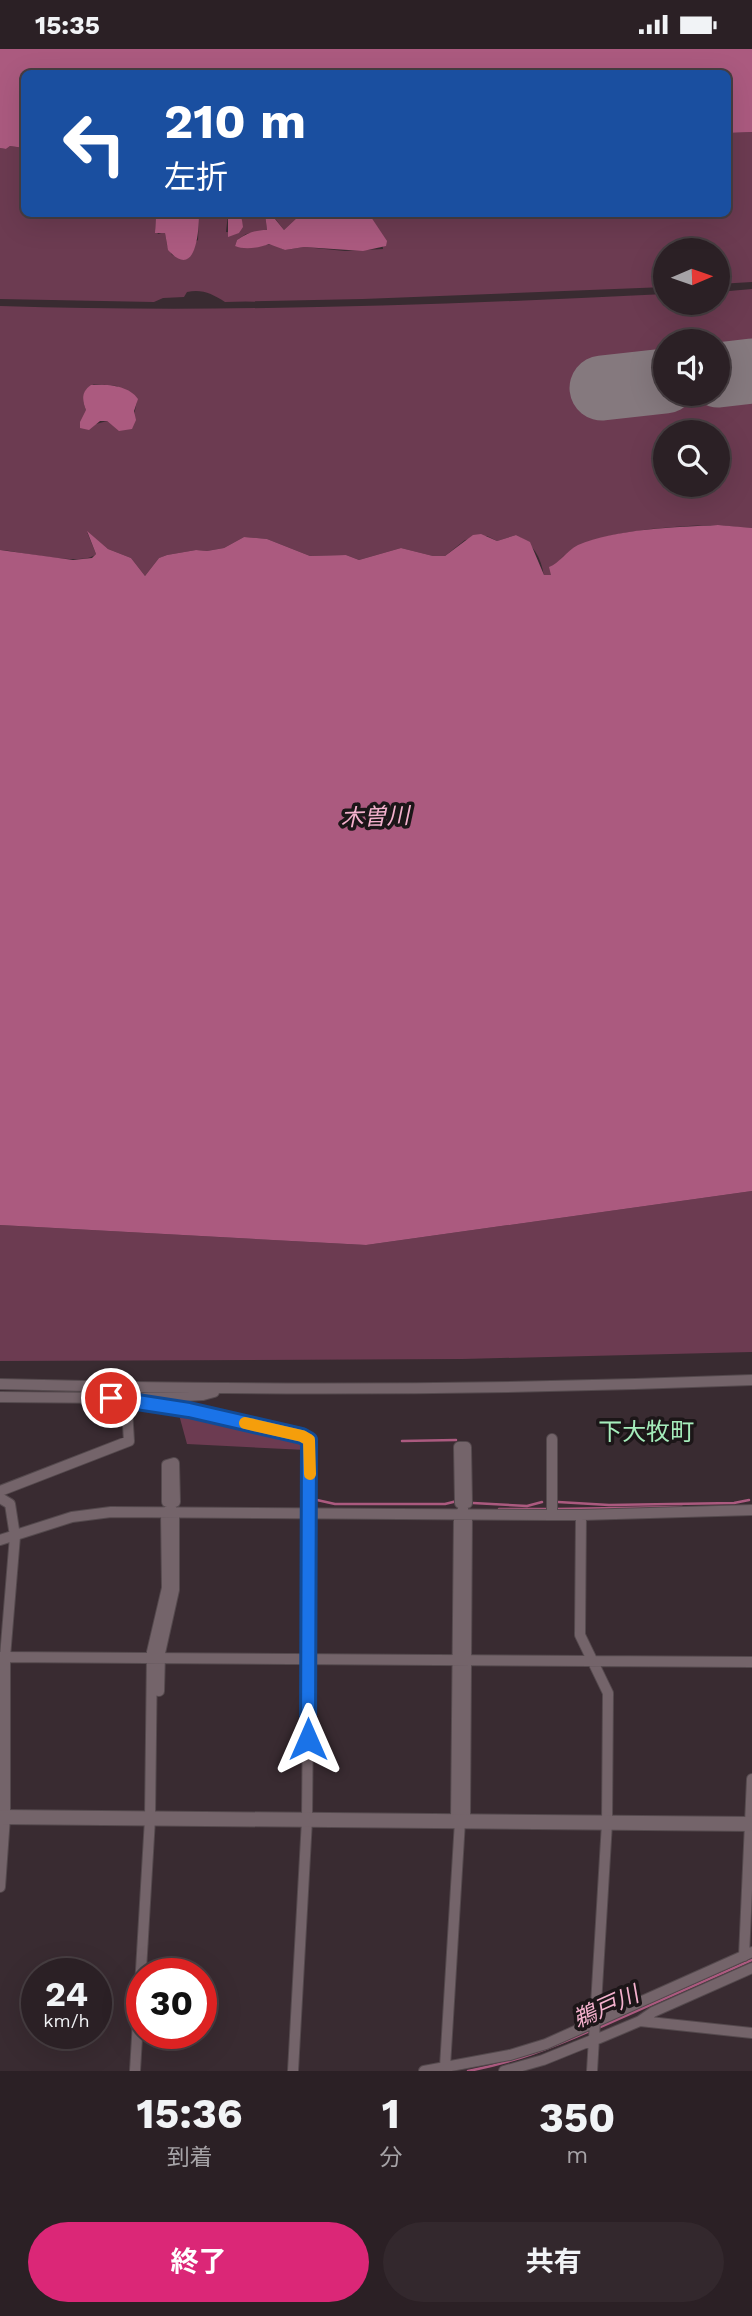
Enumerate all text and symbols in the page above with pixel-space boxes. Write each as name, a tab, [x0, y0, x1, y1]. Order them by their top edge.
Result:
text: 15:35	[35, 10, 100, 40]
text: 210 m	[164, 92, 306, 150]
icon: left	[49, 98, 140, 189]
text: 左折	[164, 158, 228, 196]
north arrow	[653, 238, 730, 315]
map controls	[653, 238, 730, 497]
button: sound	[653, 329, 730, 406]
button: search	[653, 420, 730, 497]
water label: 木曽川	[340, 802, 413, 832]
pin	[81, 1368, 141, 1428]
icon: arrive	[92, 1379, 130, 1417]
district label: 下大牧町	[598, 1418, 694, 1446]
position arrow	[271, 1702, 345, 1776]
speed limit sign: 30	[126, 1958, 217, 2049]
text: 24	[45, 1973, 88, 2015]
water label: 鵜戸川	[569, 1979, 646, 2033]
text: km/h	[43, 2010, 90, 2031]
text: 15:36	[137, 2089, 243, 2138]
text: 1	[382, 2089, 400, 2138]
text: 350	[539, 2093, 615, 2142]
text: m	[566, 2142, 588, 2169]
text: 到着	[167, 2144, 213, 2171]
text: 分	[379, 2144, 402, 2171]
button: 終了	[28, 2222, 369, 2302]
button: 共有	[383, 2222, 724, 2302]

